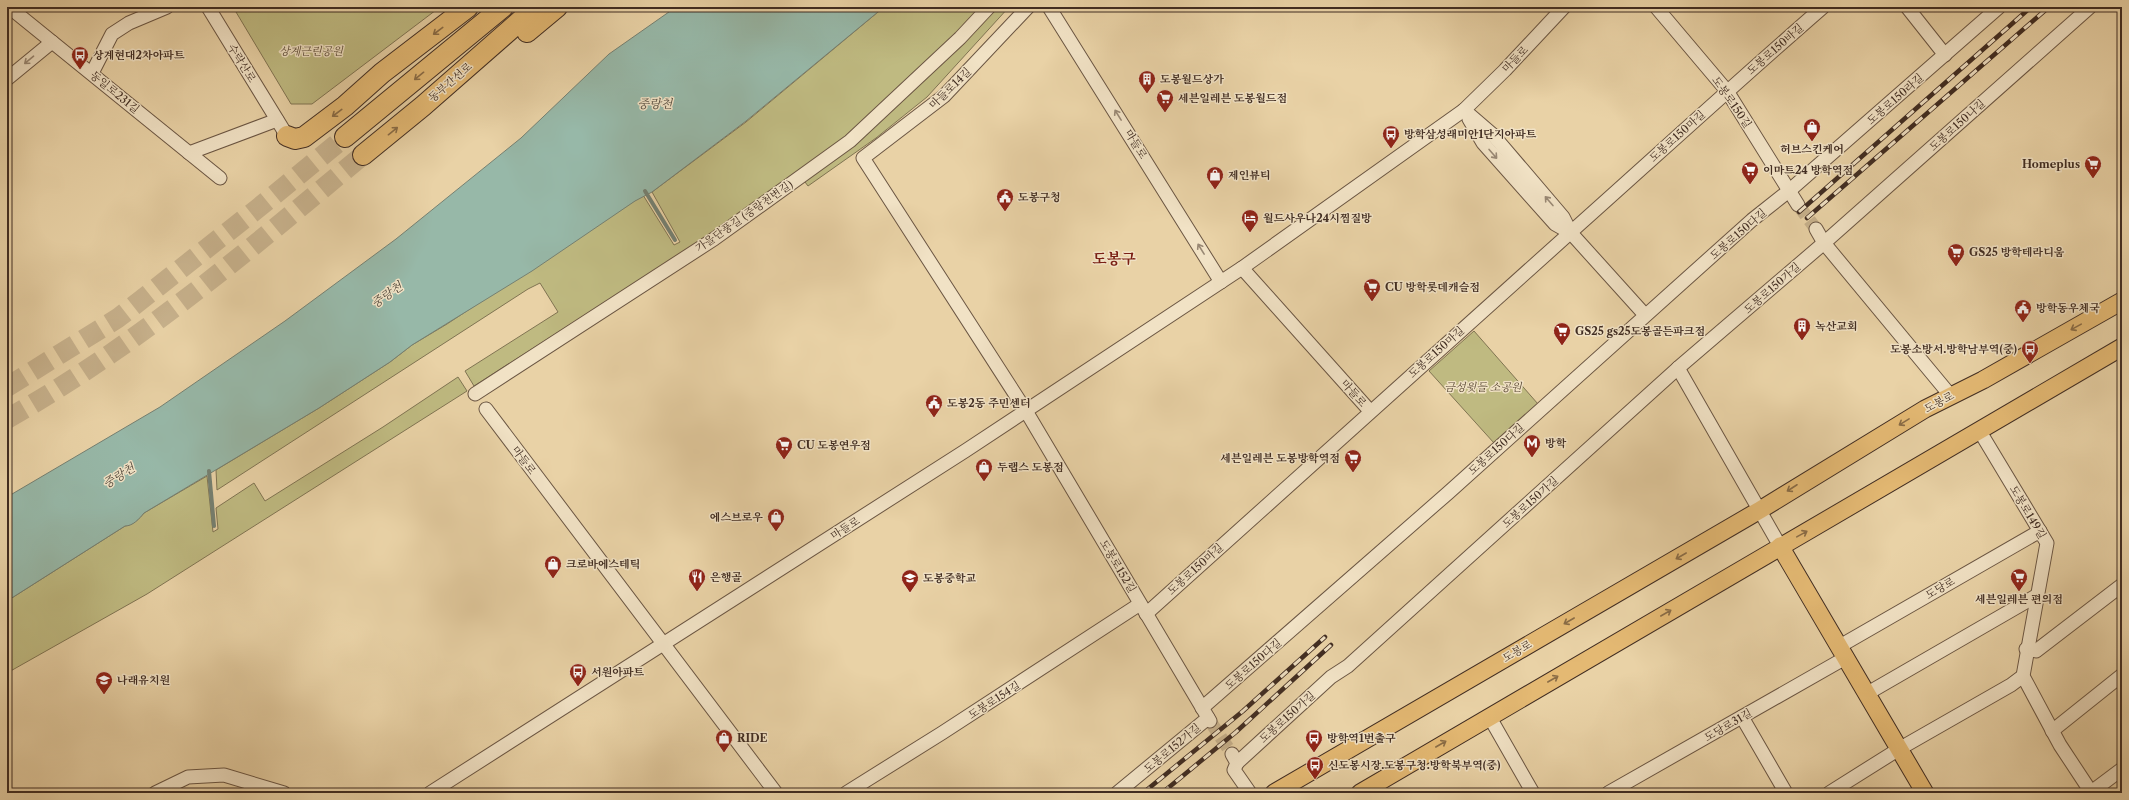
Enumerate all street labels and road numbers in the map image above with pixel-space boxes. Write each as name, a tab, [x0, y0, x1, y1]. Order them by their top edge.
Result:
street label: 도봉로150바길	[1744, 21, 1806, 77]
street label: 수락산로	[225, 41, 259, 85]
street label: 마들로	[1499, 42, 1531, 75]
street label: 동부간선로	[425, 59, 475, 105]
street label: 마들로14길	[926, 64, 974, 112]
street label: 동일로231길	[87, 68, 143, 116]
street label: 도봉로150라길	[1864, 71, 1926, 127]
street label: 도봉로150길	[1709, 73, 1755, 131]
street label: 도봉로150나길	[1926, 96, 1988, 154]
street label: 도봉로150마길	[1646, 107, 1708, 165]
street label: 마들로	[1122, 127, 1151, 162]
street label: 가을단풍길 (중랑천변길)	[693, 177, 795, 255]
street label: 도봉로150다길	[1707, 206, 1769, 262]
street label: 도봉로150가길	[1741, 260, 1803, 316]
street label: 도봉로150마길	[1405, 323, 1467, 381]
street label: 마들로	[1338, 376, 1370, 410]
street label: 도봉로	[1922, 388, 1957, 416]
street label: 도봉로150다길	[1465, 420, 1527, 478]
street label: 마들로	[509, 443, 539, 477]
street label: 도봉로150가길	[1499, 473, 1561, 531]
street label: 도봉로149길	[2007, 483, 2049, 541]
street label: 마들로	[828, 513, 862, 543]
street label: 도봉로152길	[1097, 537, 1139, 595]
street label: 도봉로150마길	[1164, 540, 1226, 598]
street label: 도당로	[1923, 574, 1958, 602]
street label: 도봉로150다길	[1222, 636, 1284, 692]
street label: 도봉로	[1500, 637, 1535, 665]
street label: 도봉로154길	[965, 678, 1023, 722]
street label: 도봉로150가길	[1256, 688, 1318, 746]
street label: 도당로31길	[1701, 706, 1755, 744]
street label: 도봉로152가길	[1141, 720, 1203, 776]

